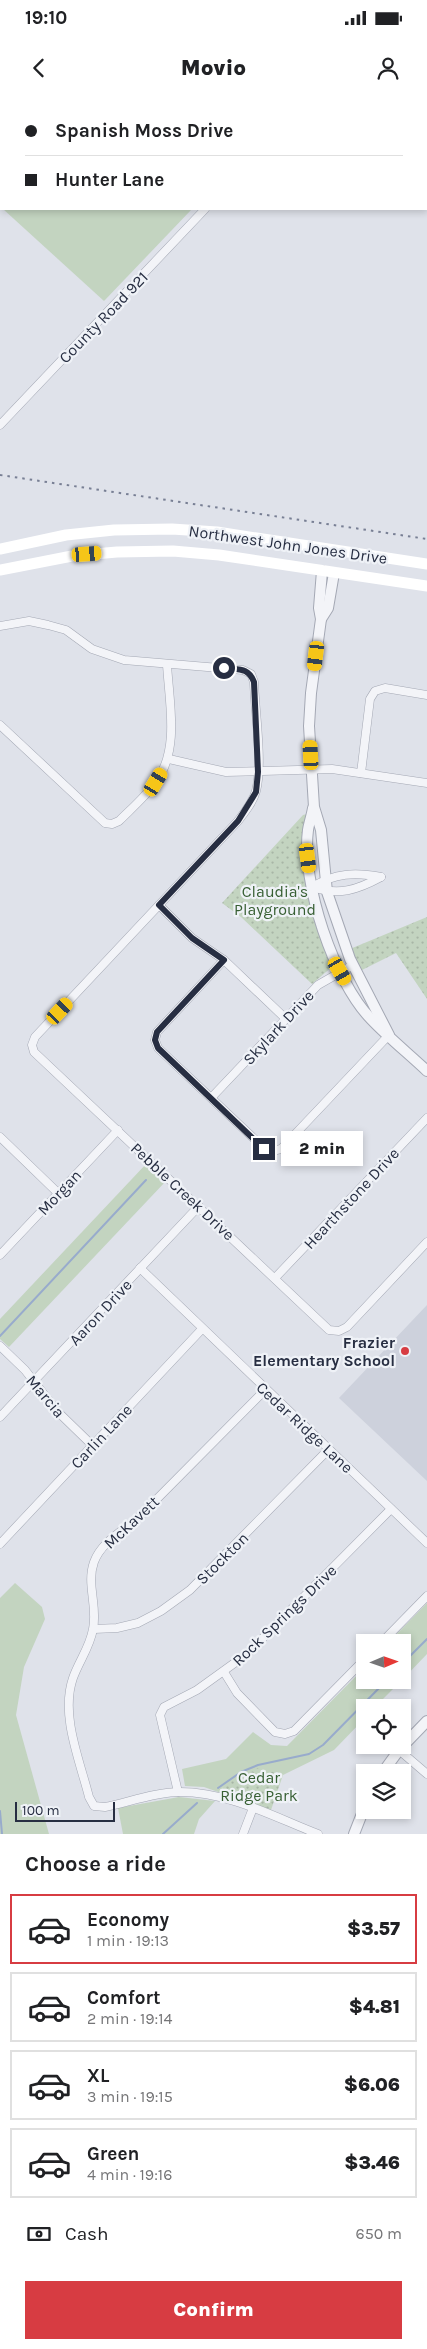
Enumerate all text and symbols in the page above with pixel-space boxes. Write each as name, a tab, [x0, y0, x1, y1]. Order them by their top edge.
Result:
text: 19:10	[25, 7, 67, 29]
icon: back	[25, 54, 53, 82]
icon: person	[374, 54, 402, 82]
text: Movio	[181, 55, 246, 81]
text: Spanish Moss Drive	[55, 120, 233, 142]
text: Hunter Lane	[55, 169, 164, 191]
street label: County Road 921	[55, 268, 152, 367]
street label: Northwest John Jones Drive	[188, 521, 388, 568]
car	[71, 545, 102, 563]
car	[306, 640, 325, 672]
route start	[213, 657, 235, 679]
car	[302, 740, 319, 770]
car	[141, 765, 170, 799]
car	[298, 842, 317, 874]
park label: Claudia's Playground	[234, 882, 316, 919]
car	[326, 954, 353, 988]
street label: Skylark Drive	[239, 986, 318, 1069]
car	[44, 995, 75, 1027]
callout: 2 min	[282, 1132, 364, 1166]
street label: Pebble Creek Drive	[127, 1138, 238, 1244]
route end	[253, 1138, 275, 1160]
text: 2 min	[299, 1139, 345, 1158]
street label: Hearthstone Drive	[300, 1144, 403, 1253]
street label: Morgan	[34, 1166, 85, 1219]
street label: Aaron Drive	[65, 1275, 136, 1349]
place label: Frazier Elementary School	[253, 1333, 396, 1370]
marker: Frazier Elementary School	[399, 1345, 411, 1357]
street label: Marcia	[22, 1371, 69, 1422]
street label: Cedar Ridge Lane	[252, 1378, 357, 1477]
street label: Carlin Lane	[67, 1400, 136, 1473]
street label: McKavett	[100, 1492, 163, 1553]
street label: Stockton	[192, 1528, 252, 1588]
street label: Rock Springs Drive	[228, 1561, 340, 1670]
north arrow	[356, 1634, 411, 1689]
map controls	[356, 1634, 411, 1819]
button: locate	[356, 1699, 411, 1754]
button: layers	[356, 1764, 411, 1819]
park label: Cedar Ridge Park	[220, 1768, 298, 1805]
scale bar	[15, 1799, 115, 1822]
text: 100 m	[22, 1802, 60, 1819]
text: Choose a ride	[25, 1851, 166, 1877]
icon: car	[27, 1907, 72, 1952]
text: Economy	[87, 1909, 169, 1931]
text: $3.57	[347, 1918, 400, 1940]
text: 1 min · 19:13	[87, 1931, 169, 1950]
icon: car	[27, 1985, 72, 2030]
text: Comfort	[87, 1987, 161, 2009]
text: $4.81	[349, 1996, 400, 2018]
text: 2 min · 19:14	[87, 2009, 172, 2028]
icon: car	[27, 2063, 72, 2108]
text: XL	[87, 2065, 109, 2087]
text: $6.06	[344, 2074, 400, 2096]
text: 3 min · 19:15	[87, 2087, 173, 2106]
icon: car	[27, 2141, 72, 2186]
text: Green	[87, 2143, 139, 2165]
text: $3.46	[344, 2152, 400, 2174]
text: 4 min · 19:16	[87, 2165, 172, 2184]
icon: cash	[25, 2220, 53, 2248]
text: Cash	[65, 2223, 109, 2245]
text: 650 m	[356, 2224, 402, 2243]
button: Confirm	[25, 2281, 402, 2339]

